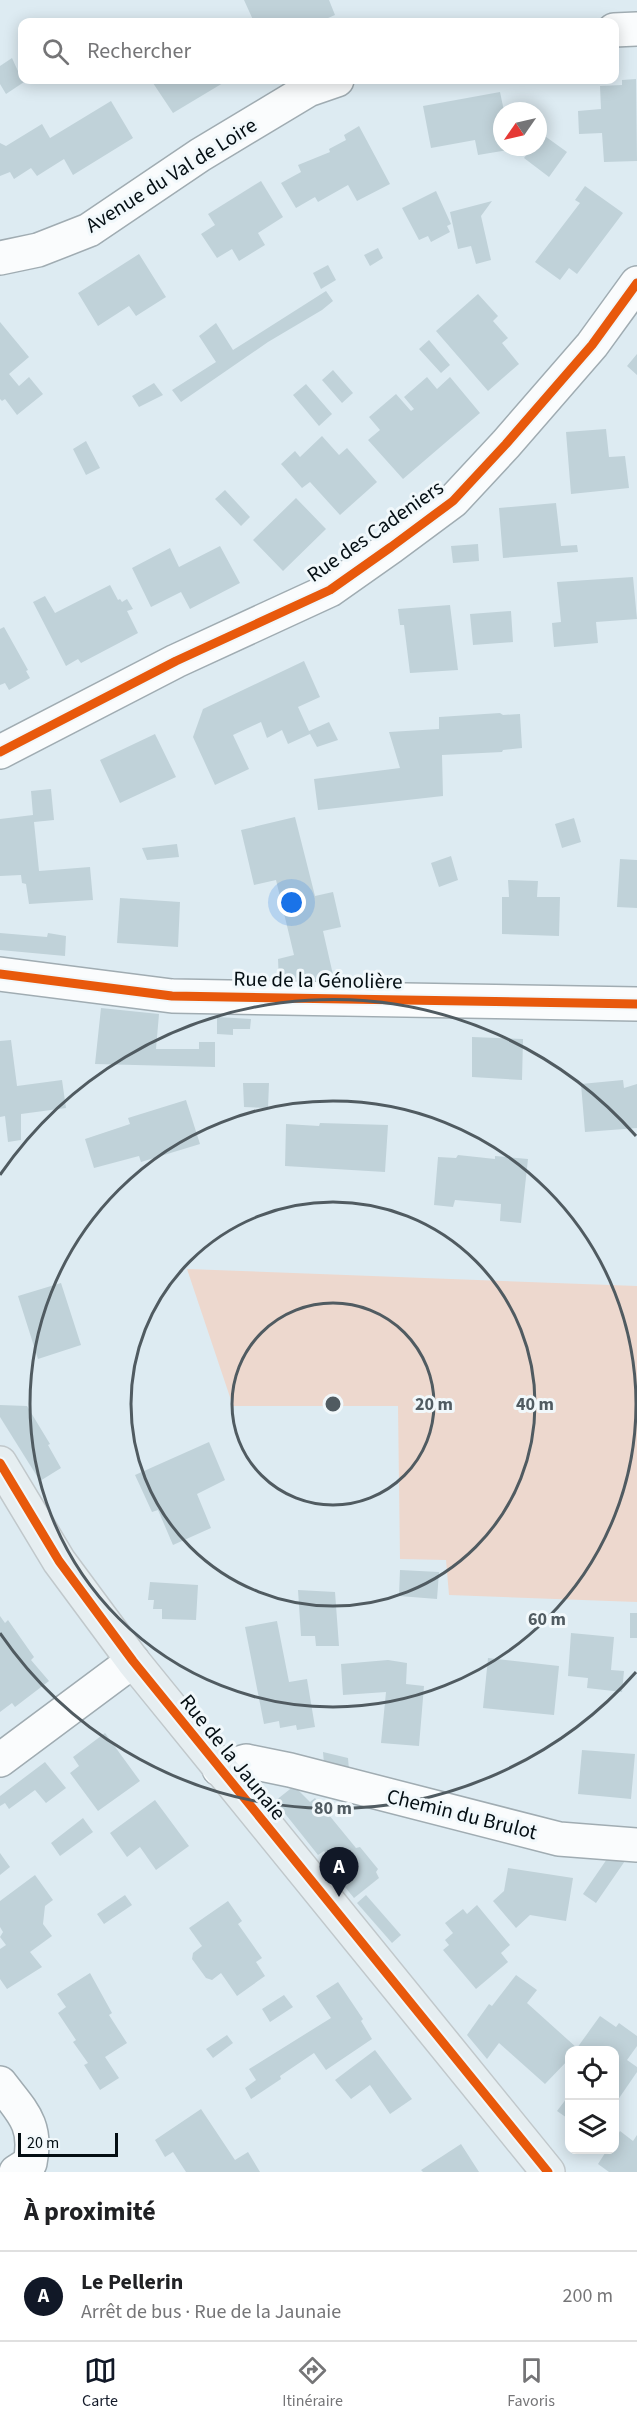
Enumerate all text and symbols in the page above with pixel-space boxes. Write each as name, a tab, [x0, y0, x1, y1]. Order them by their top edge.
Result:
search box	[18, 18, 619, 84]
icon: search	[39, 35, 72, 68]
text: Rechercher	[87, 35, 191, 67]
north arrow	[493, 102, 547, 156]
street label: Avenue du Val de Loire	[80, 110, 262, 240]
street label: Rue des Cadeniers	[301, 472, 450, 589]
your location	[277, 888, 306, 917]
street label: Rue de la Génolière	[233, 964, 403, 996]
text: 20 m	[415, 1392, 453, 1417]
text: 40 m	[516, 1392, 554, 1417]
centre of rings	[323, 1394, 343, 1414]
text: 60 m	[528, 1607, 566, 1632]
street label: Rue de la Jaunaie	[173, 1688, 293, 1826]
street label: Chemin du Brulot	[384, 1781, 540, 1847]
text: 80 m	[314, 1796, 352, 1821]
pin: A	[320, 1848, 358, 1897]
map controls	[565, 2046, 619, 2154]
button: locate	[565, 2046, 619, 2100]
button: layers	[565, 2100, 619, 2154]
scale bar	[18, 2130, 118, 2158]
text: 20 m	[27, 2132, 59, 2154]
text: À proximité	[24, 2193, 156, 2230]
text: Le Pellerin	[81, 2266, 183, 2298]
text: A	[38, 2282, 49, 2310]
text: 200 m	[563, 2282, 613, 2310]
text: Arrêt de bus · Rue de la Jaunaie	[81, 2298, 341, 2326]
tab: Carte	[82, 2354, 118, 2412]
tab: Itinéraire	[282, 2354, 343, 2412]
tab: Favoris	[507, 2354, 555, 2412]

